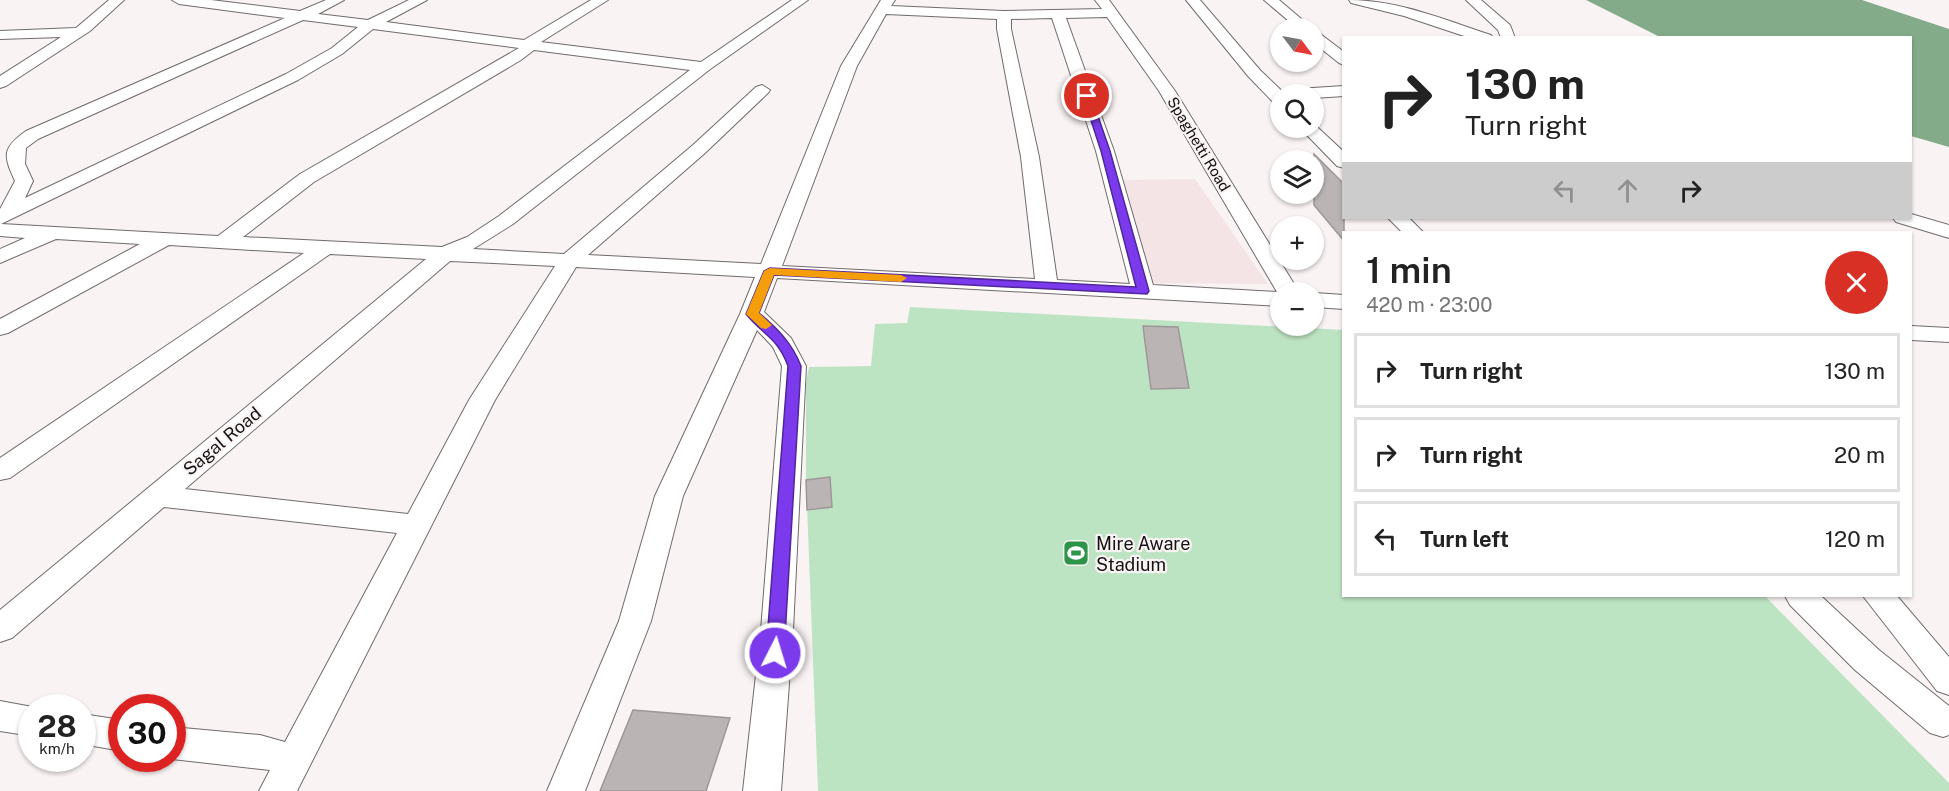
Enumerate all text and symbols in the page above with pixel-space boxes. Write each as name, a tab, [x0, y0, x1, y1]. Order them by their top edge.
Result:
north arrow	[1270, 18, 1324, 72]
map controls	[1270, 18, 1324, 336]
text: 130 m	[1465, 59, 1585, 108]
icon: right	[1366, 60, 1444, 138]
pin	[1061, 70, 1112, 121]
icon: arrive	[1070, 79, 1103, 112]
button: search	[1270, 84, 1324, 138]
street label: Spaghetti Road	[1164, 94, 1234, 194]
text: Turn right	[1465, 109, 1588, 141]
button: layers	[1270, 150, 1324, 204]
icon: left	[1548, 174, 1581, 207]
icon: ahead	[1611, 174, 1644, 207]
icon: right	[1674, 174, 1707, 207]
button: +	[1270, 216, 1324, 270]
text: 1 min	[1366, 249, 1452, 291]
button: close	[1825, 251, 1888, 314]
button: −	[1270, 282, 1324, 336]
text: 420 m · 23:00	[1366, 293, 1492, 317]
icon: right	[1369, 354, 1402, 387]
text: Turn right	[1420, 358, 1523, 384]
text: 130 m	[1824, 358, 1885, 384]
street label: Sagal Road	[179, 402, 265, 480]
icon: right	[1369, 438, 1402, 471]
text: Turn right	[1420, 442, 1523, 468]
text: 20 m	[1834, 442, 1885, 468]
icon: left	[1369, 522, 1402, 555]
text: Turn left	[1420, 526, 1509, 552]
text: 120 m	[1825, 526, 1885, 552]
place label: Mire Aware Stadium	[1096, 533, 1190, 575]
sports icon: Mire Aware Stadium	[1061, 538, 1091, 568]
position arrow	[743, 621, 807, 685]
speed limit sign: 30	[108, 694, 186, 772]
text: 28	[37, 708, 77, 744]
text: km/h	[39, 740, 75, 757]

